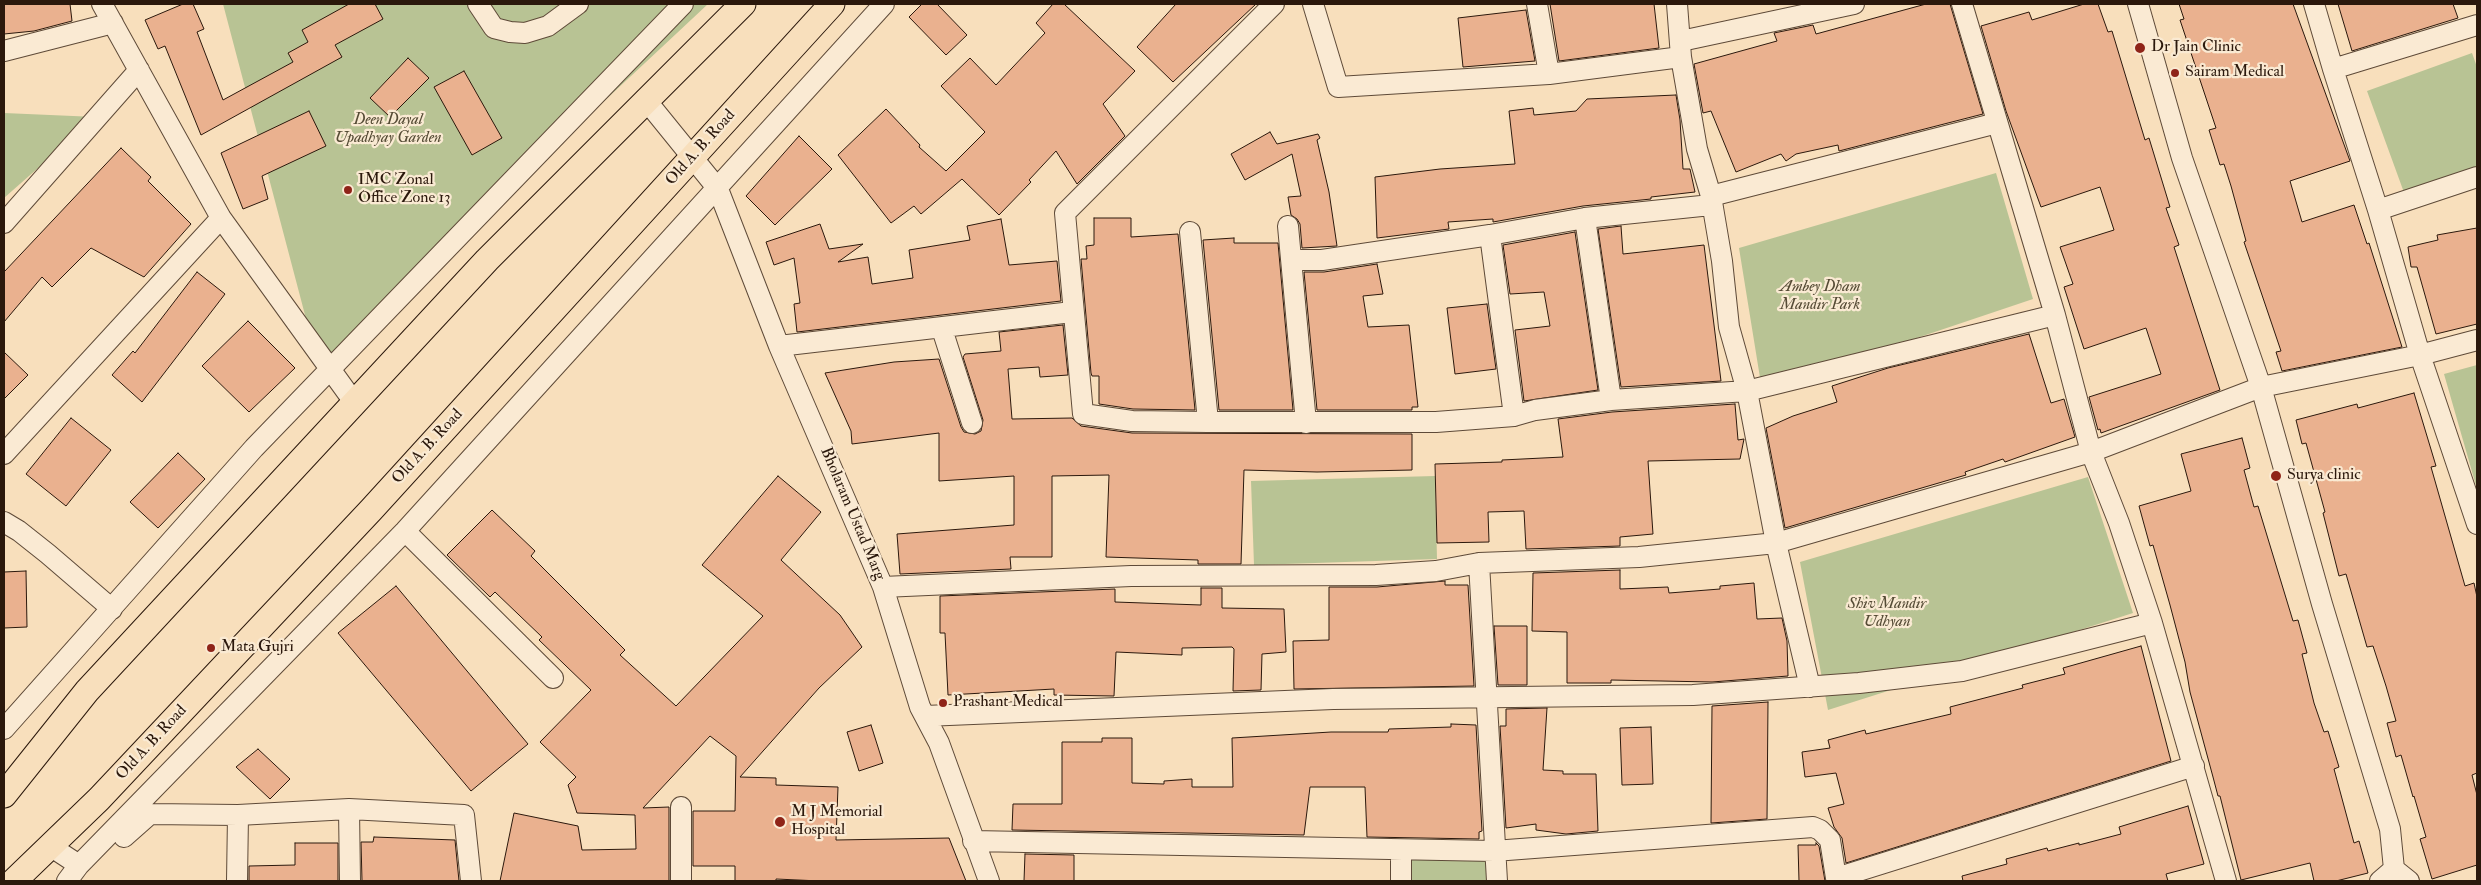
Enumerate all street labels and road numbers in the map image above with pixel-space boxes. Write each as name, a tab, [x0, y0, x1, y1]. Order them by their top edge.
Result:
street label: Old A. B. Road	[662, 106, 740, 190]
street label: Old A. B. Road	[389, 406, 467, 488]
street label: Bholaram Ustad Marg	[815, 445, 889, 583]
street label: Old A. B. Road	[113, 702, 191, 784]

